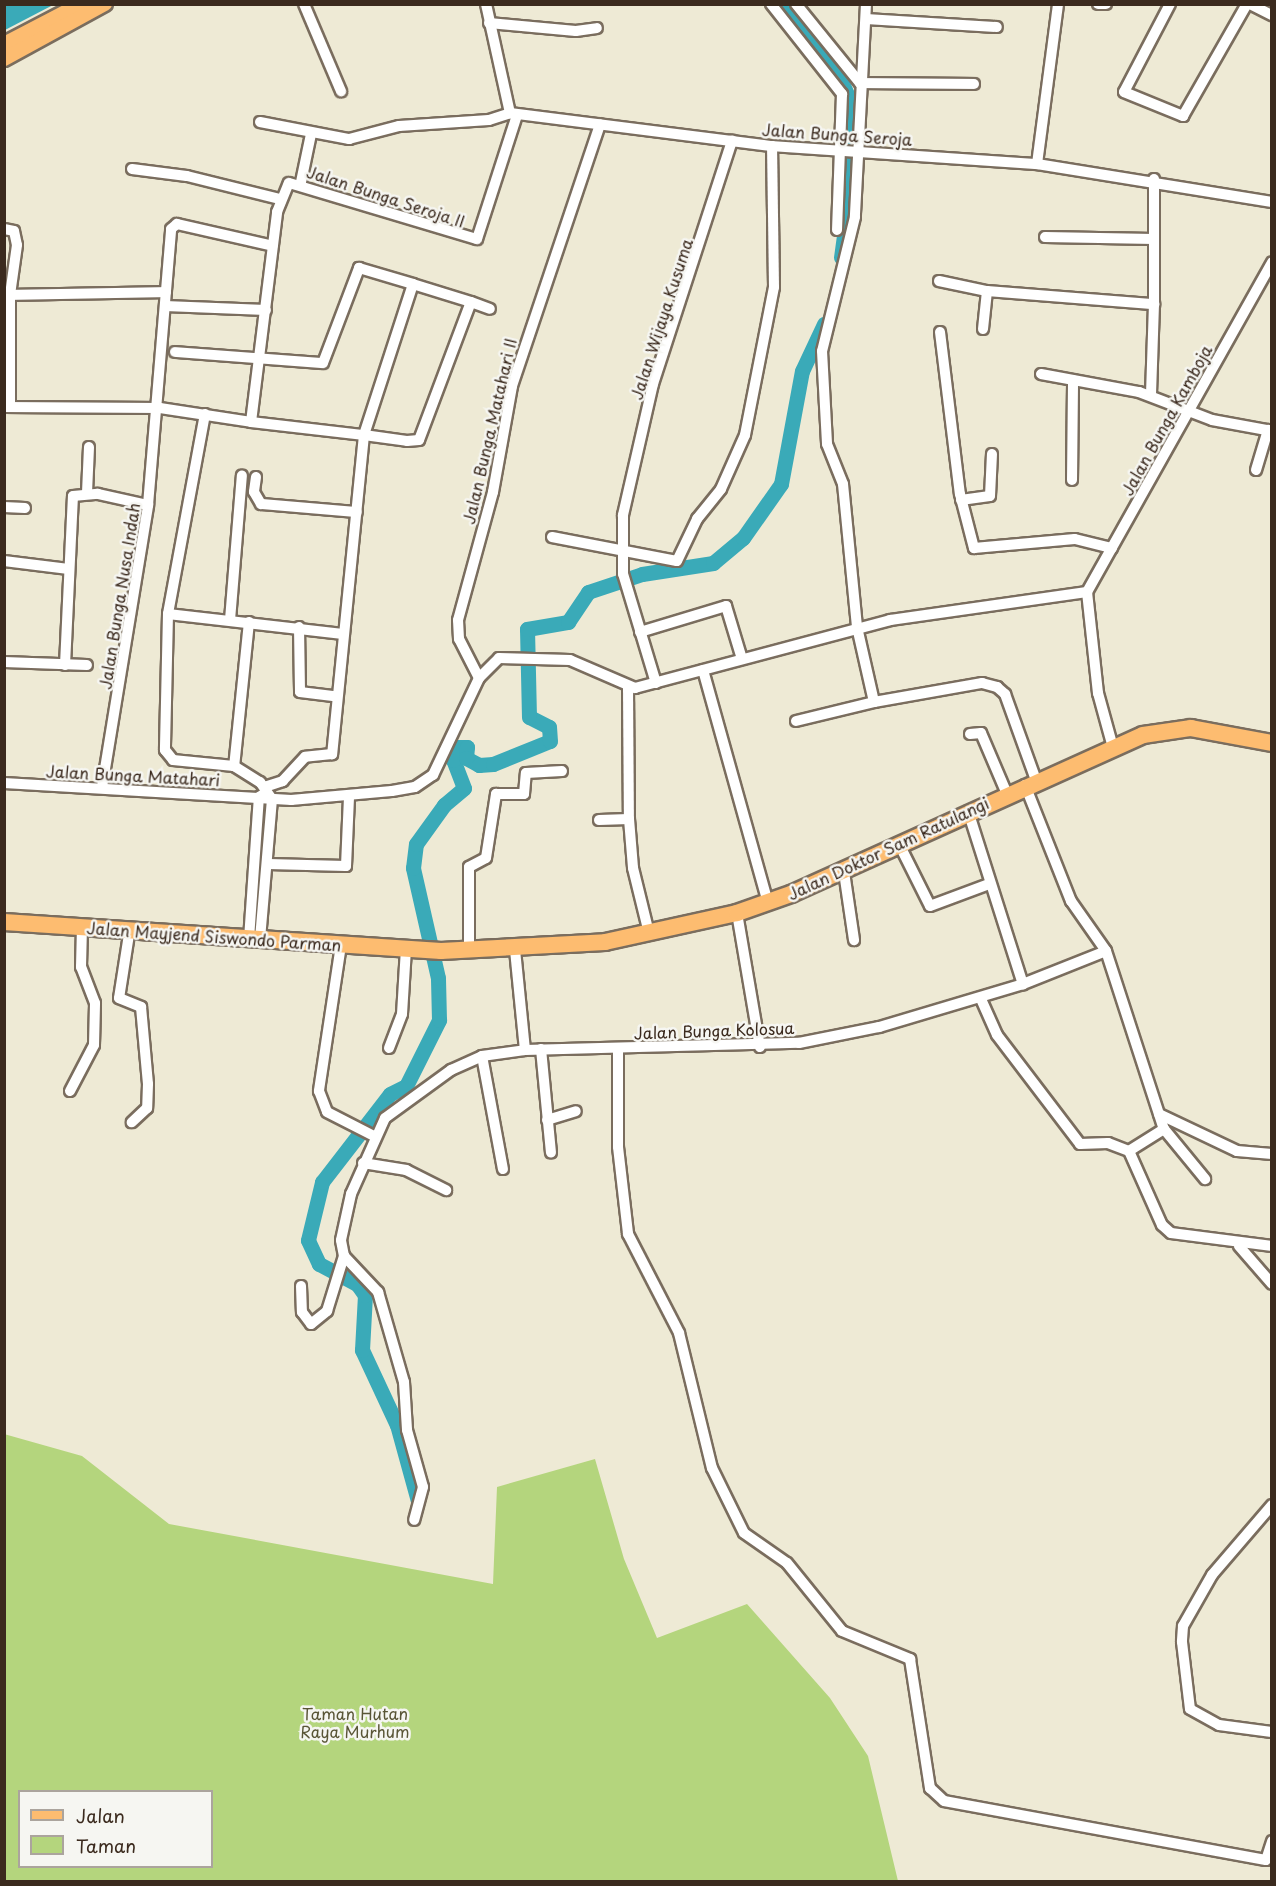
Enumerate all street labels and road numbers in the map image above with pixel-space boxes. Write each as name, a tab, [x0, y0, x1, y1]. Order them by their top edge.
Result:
street label: Jalan Bunga Seroja	[761, 119, 913, 149]
street label: Jalan Bunga Seroja II	[304, 161, 468, 231]
street label: Jalan Wijaya Kusuma	[626, 235, 696, 403]
street label: Jalan Bunga Matahari II	[458, 337, 520, 525]
street label: Jalan Bunga Kamboja	[1117, 342, 1215, 498]
street label: Jalan Bunga Nusa Indah	[95, 501, 143, 691]
street label: Jalan Bunga Matahari	[46, 761, 220, 789]
street label: Jalan Doktor Sam Ratulangi	[784, 793, 992, 903]
street label: Jalan Mayjend Siswondo Parman	[85, 917, 343, 955]
street label: Jalan Bunga Kolosua	[633, 1018, 795, 1042]

